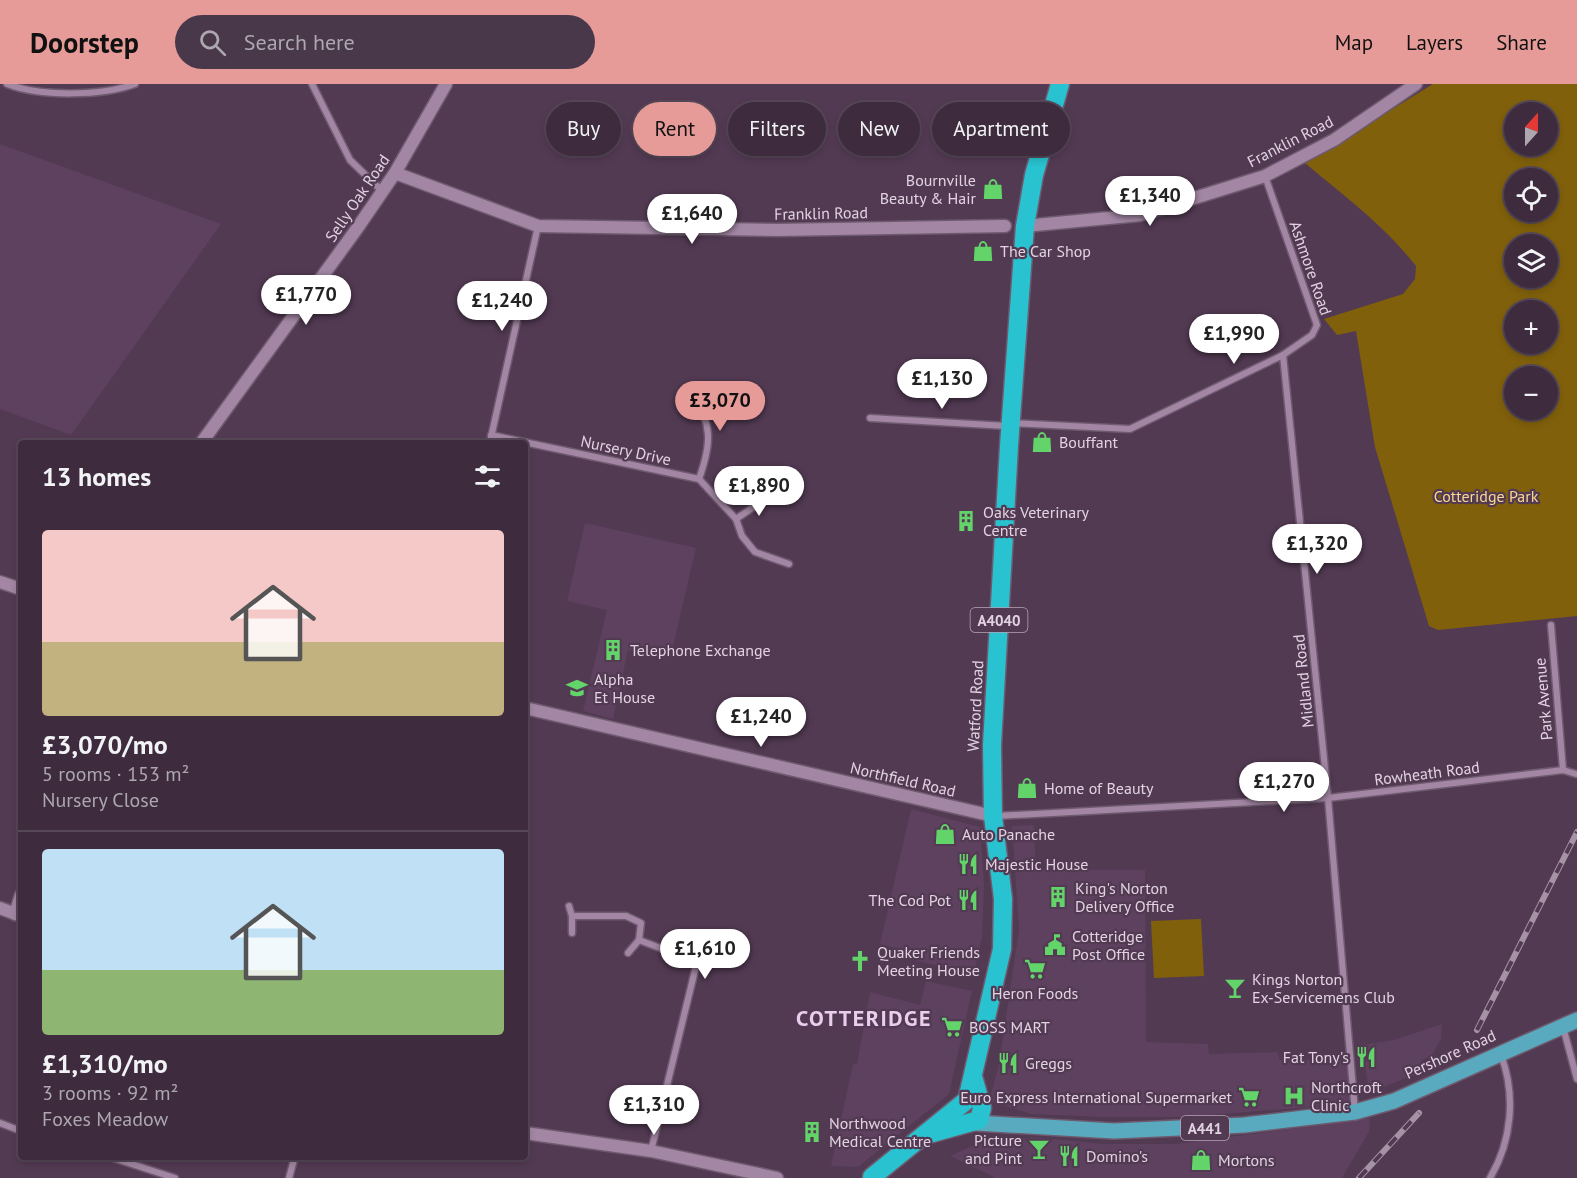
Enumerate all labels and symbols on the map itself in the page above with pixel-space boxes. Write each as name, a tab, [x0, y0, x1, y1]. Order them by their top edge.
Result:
north arrow	[1504, 102, 1558, 156]
street label: Franklin Road	[1244, 111, 1336, 171]
street label: Selly Oak Road	[320, 150, 394, 246]
place label: Bournville Beauty & Hair	[880, 170, 977, 208]
pin: £1,340	[1101, 176, 1199, 227]
shop icon: Bournville Beauty & Hair	[981, 177, 1005, 201]
pin: £1,640	[643, 194, 741, 245]
street label: Franklin Road	[774, 202, 868, 224]
street label: Ashmore Road	[1286, 218, 1336, 318]
shop icon: The Car Shop	[971, 239, 995, 263]
place label: The Car Shop	[1000, 241, 1091, 261]
pin: £1,770	[257, 275, 355, 326]
pin: £1,240	[453, 281, 551, 332]
pin: £1,990	[1185, 314, 1283, 365]
pin: £1,130	[893, 359, 991, 410]
pin: £3,070	[671, 381, 769, 432]
shop icon: Bouffant	[1030, 430, 1054, 454]
street label: Nursery Drive	[579, 431, 673, 469]
place label: Bouffant	[1059, 432, 1118, 452]
pin: £1,890	[710, 466, 808, 517]
park label: Cotteridge Park	[1434, 486, 1539, 506]
place label: Oaks Veterinary Centre	[983, 502, 1090, 540]
building icon: Oaks Veterinary Centre	[954, 509, 978, 533]
pin: £1,320	[1268, 524, 1366, 575]
road number: A4040	[970, 608, 1028, 632]
street label: Midland Road	[1288, 633, 1318, 729]
building icon: Telephone Exchange	[601, 638, 625, 662]
place label: Telephone Exchange	[630, 640, 771, 660]
street label: Park Avenue	[1529, 657, 1557, 741]
street label: Watford Road	[963, 660, 987, 752]
place label: Alpha Et House	[594, 669, 655, 707]
school or university icon: Alpha Et House	[565, 676, 589, 700]
pin: £1,240	[712, 697, 810, 748]
street label: Northfield Road	[848, 757, 958, 801]
street label: Rowheath Road	[1373, 757, 1481, 789]
pin: £1,270	[1235, 762, 1333, 813]
shop icon: Home of Beauty	[1015, 776, 1039, 800]
place label: Home of Beauty	[1044, 778, 1154, 798]
shop icon: Auto Panache	[933, 822, 957, 846]
place label: Auto Panache	[962, 824, 1055, 844]
restaurant icon: Majestic House	[956, 852, 980, 876]
place label: Majestic House	[985, 854, 1088, 874]
place label: King's Norton Delivery Office	[1075, 878, 1174, 916]
building icon: King's Norton Delivery Office	[1046, 885, 1070, 909]
restaurant icon: The Cod Pot	[956, 888, 980, 912]
place label: The Cod Pot	[869, 890, 952, 910]
place label: Cotteridge Post Office	[1072, 926, 1145, 964]
pin: £1,610	[656, 929, 754, 980]
public building icon: Cotteridge Post Office	[1043, 933, 1067, 957]
place label: Quaker Friends Meeting House	[877, 942, 980, 980]
church icon: Quaker Friends Meeting House	[848, 949, 872, 973]
supermarket icon: Heron Foods	[1023, 957, 1047, 981]
place label: Kings Norton Ex-Servicemens Club	[1252, 969, 1395, 1007]
bar icon: Kings Norton Ex-Servicemens Club	[1223, 976, 1247, 1000]
place label: Heron Foods	[992, 983, 1079, 1003]
district label: COTTERIDGE	[796, 1004, 932, 1032]
supermarket icon: BOSS MART	[940, 1015, 964, 1039]
place label: BOSS MART	[969, 1017, 1050, 1037]
street label: Pershore Road	[1401, 1025, 1499, 1083]
restaurant icon: Fat Tony's	[1354, 1045, 1378, 1069]
place label: Fat Tony's	[1283, 1047, 1349, 1067]
restaurant icon: Greggs	[996, 1051, 1020, 1075]
place label: Greggs	[1025, 1053, 1072, 1073]
place label: Northcroft Clinic	[1311, 1077, 1382, 1115]
hospital icon: Northcroft Clinic	[1282, 1084, 1306, 1108]
pin: £1,310	[605, 1085, 703, 1136]
supermarket icon: Euro Express International Supermarket	[1237, 1085, 1261, 1109]
place label: Euro Express International Supermarket	[960, 1087, 1233, 1107]
place label: Northwood Medical Centre	[829, 1113, 931, 1151]
road number: A441	[1181, 1116, 1229, 1140]
building icon: Northwood Medical Centre	[800, 1120, 824, 1144]
place label: Picture and Pint	[965, 1130, 1023, 1168]
bar icon: Picture and Pint	[1027, 1137, 1051, 1161]
restaurant icon: Domino's	[1057, 1144, 1081, 1168]
place label: Domino's	[1086, 1146, 1148, 1166]
shop icon: Mortons	[1189, 1148, 1213, 1172]
place label: Mortons	[1218, 1150, 1275, 1170]

